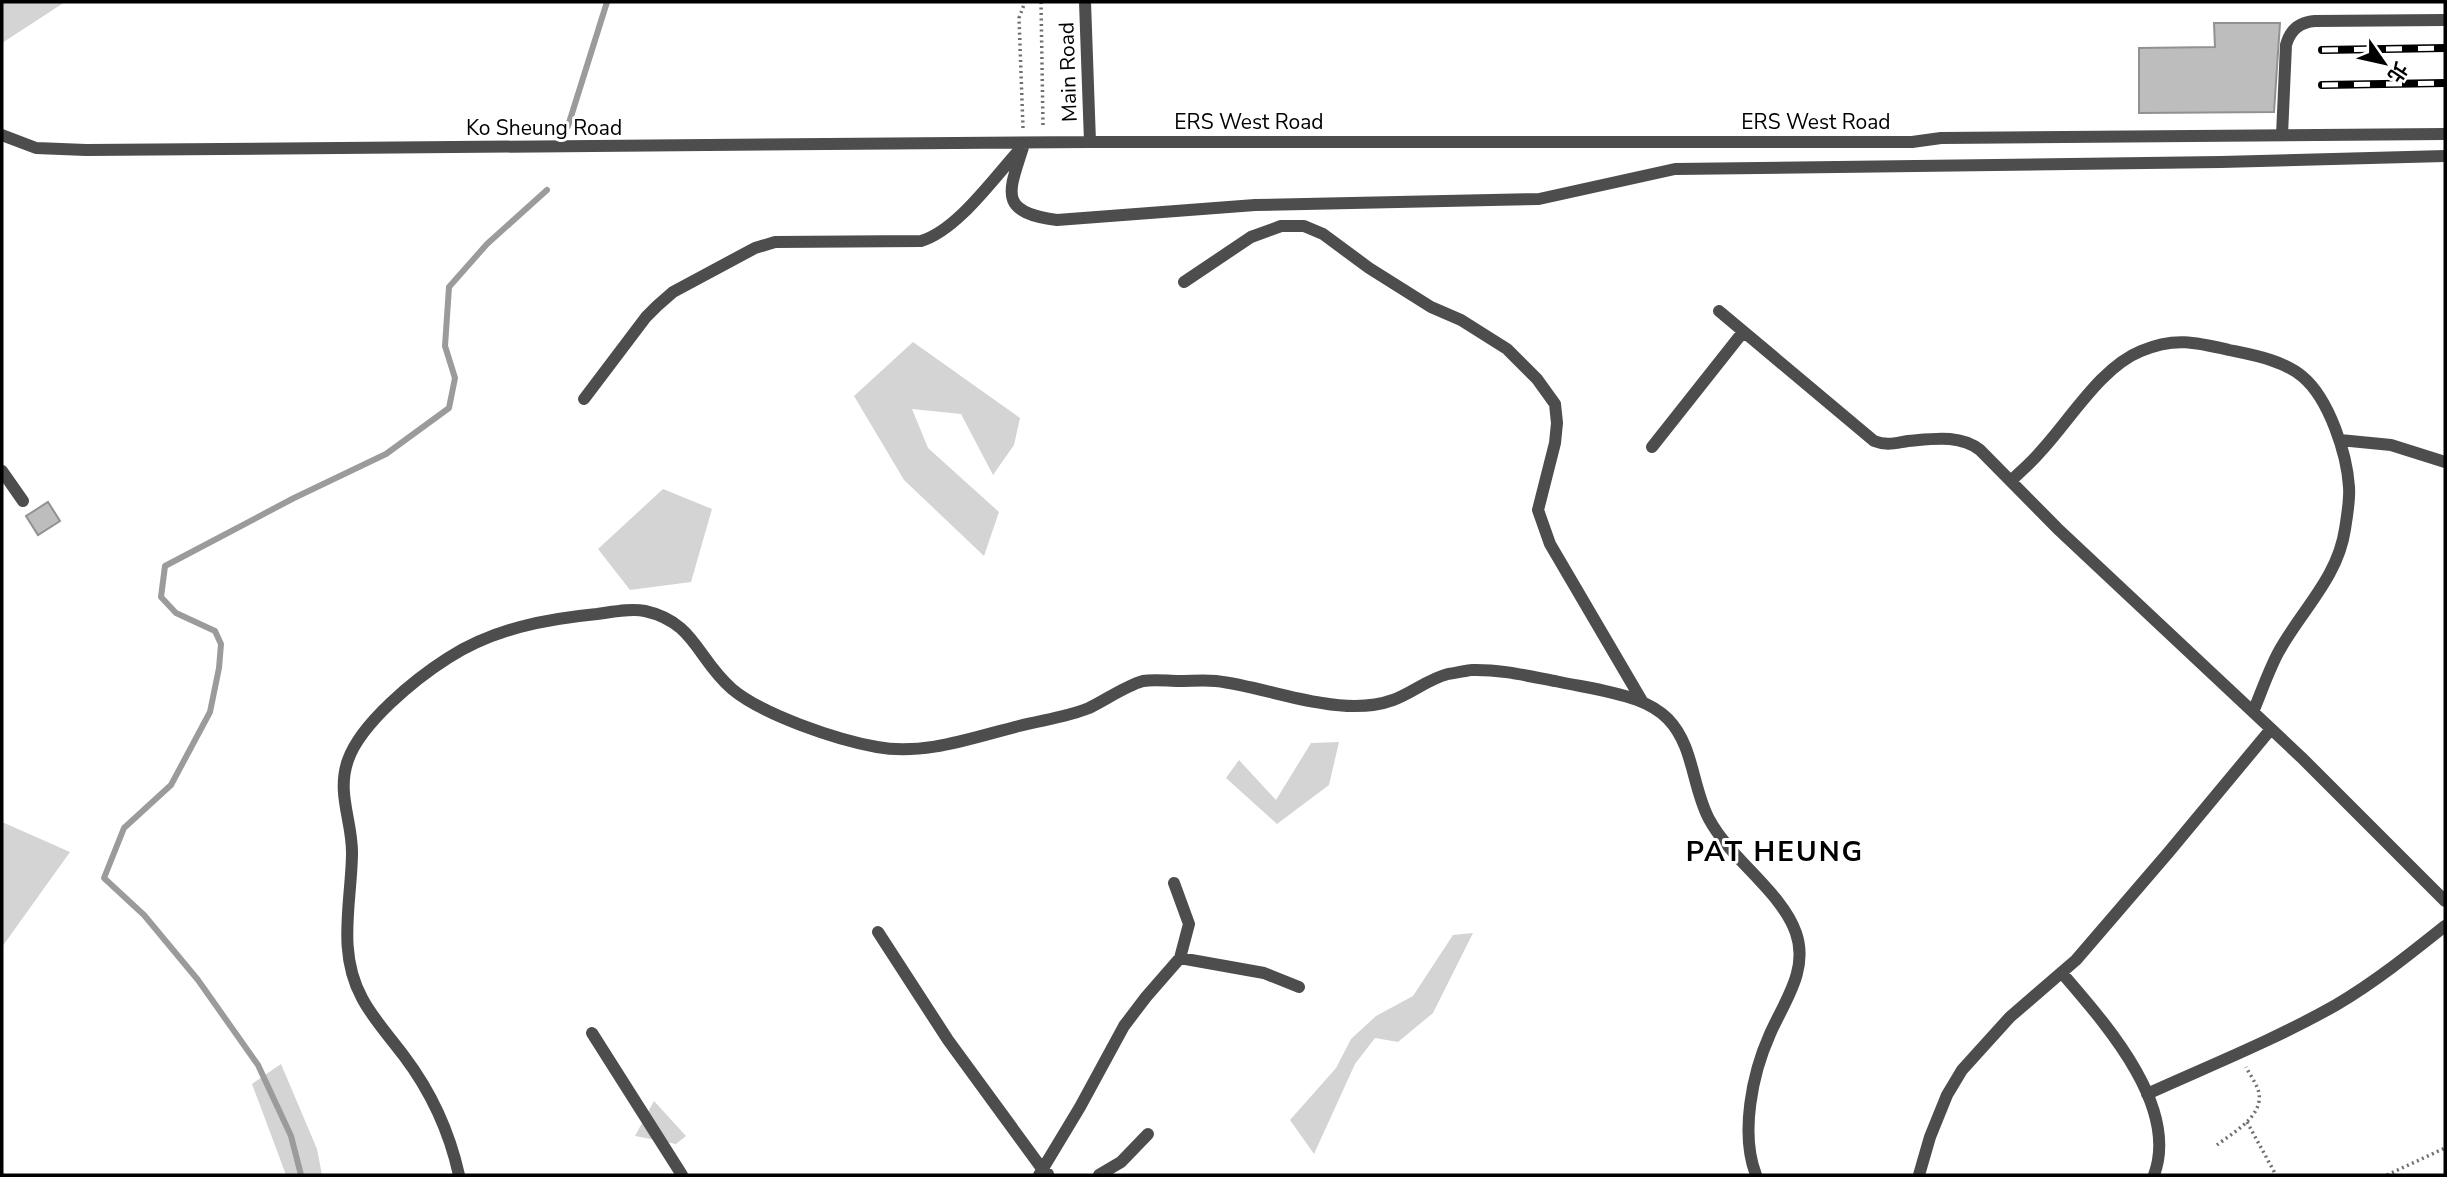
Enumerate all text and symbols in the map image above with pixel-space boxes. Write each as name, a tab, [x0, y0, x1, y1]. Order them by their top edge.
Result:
street label: Main Road	[1052, 21, 1084, 123]
north arrow	[2349, 28, 2419, 98]
text: 北	[2381, 57, 2413, 87]
street label: ERS West Road	[1174, 108, 1324, 136]
street label: ERS West Road	[1741, 108, 1891, 136]
street label: Ko Sheung Road	[466, 114, 622, 142]
district label: PAT HEUNG	[1686, 833, 1864, 871]

